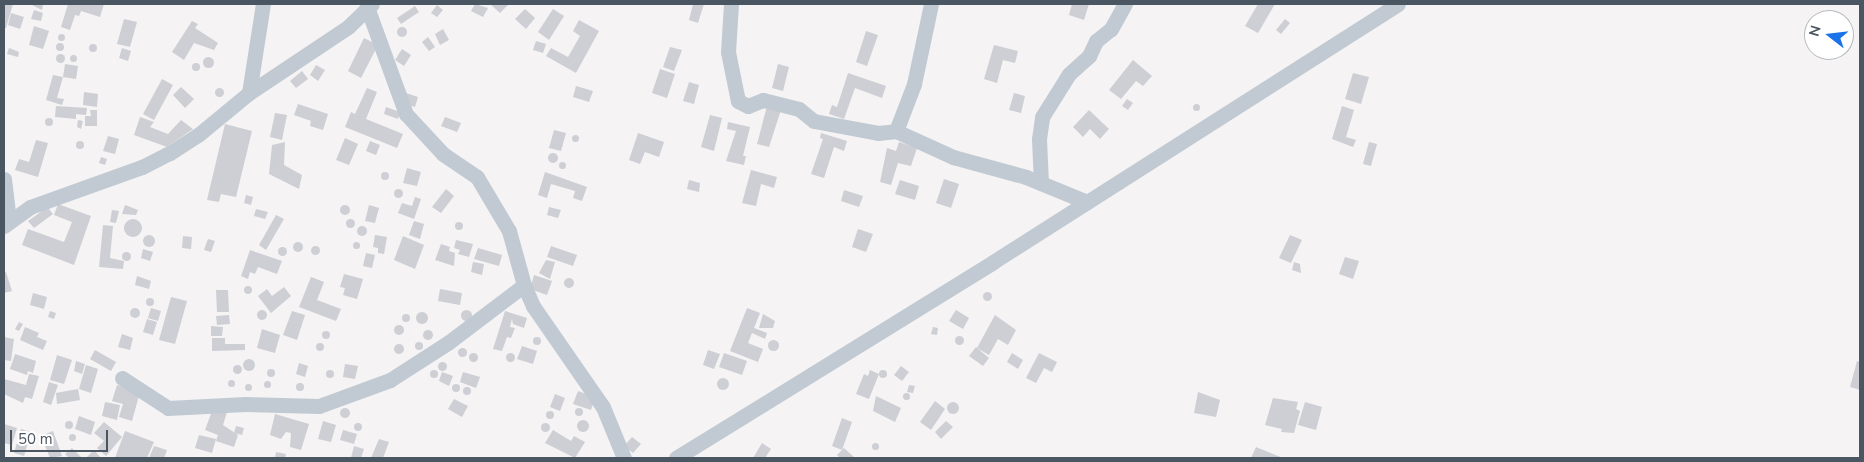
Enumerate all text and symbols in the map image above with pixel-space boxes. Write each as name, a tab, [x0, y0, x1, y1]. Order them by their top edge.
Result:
north arrow	[1804, 10, 1854, 60]
text: N	[1804, 23, 1826, 39]
scale bar	[12, 420, 110, 452]
text: 50 m	[18, 429, 53, 449]

